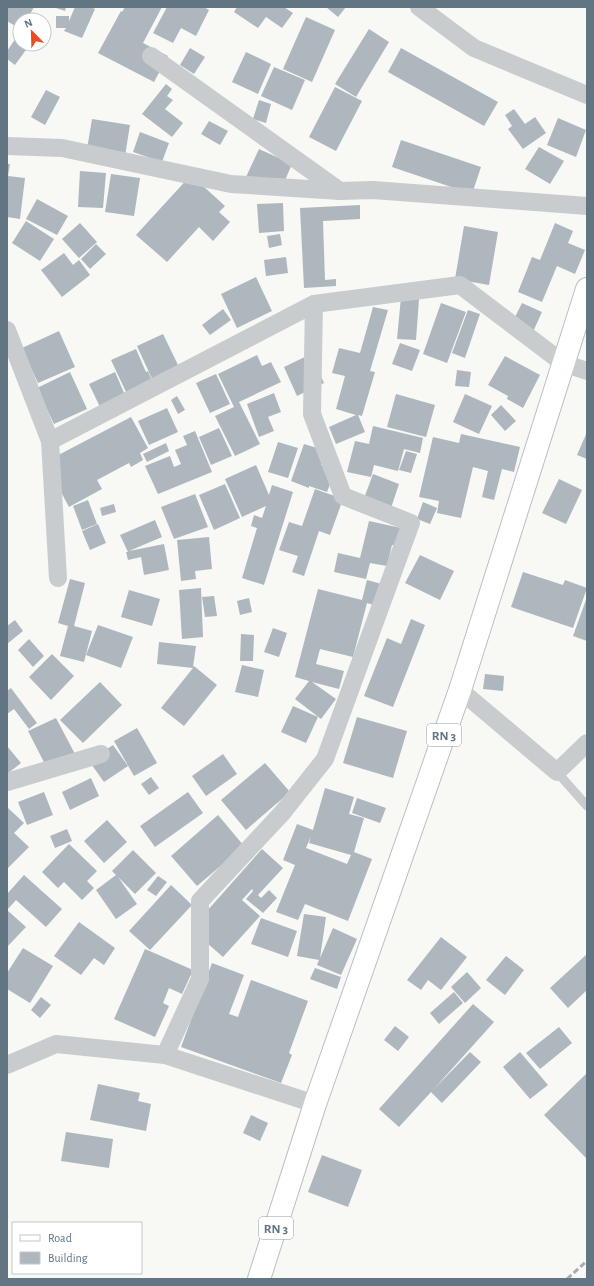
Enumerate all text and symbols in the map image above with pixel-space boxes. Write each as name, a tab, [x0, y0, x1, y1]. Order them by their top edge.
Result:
north arrow	[12, 12, 52, 52]
text: N	[23, 17, 34, 30]
road number: RN 3	[427, 724, 461, 746]
road number: RN 3	[259, 1217, 293, 1239]
legend	[12, 1222, 142, 1274]
text: Road	[48, 1232, 72, 1244]
text: Building	[48, 1252, 88, 1264]

